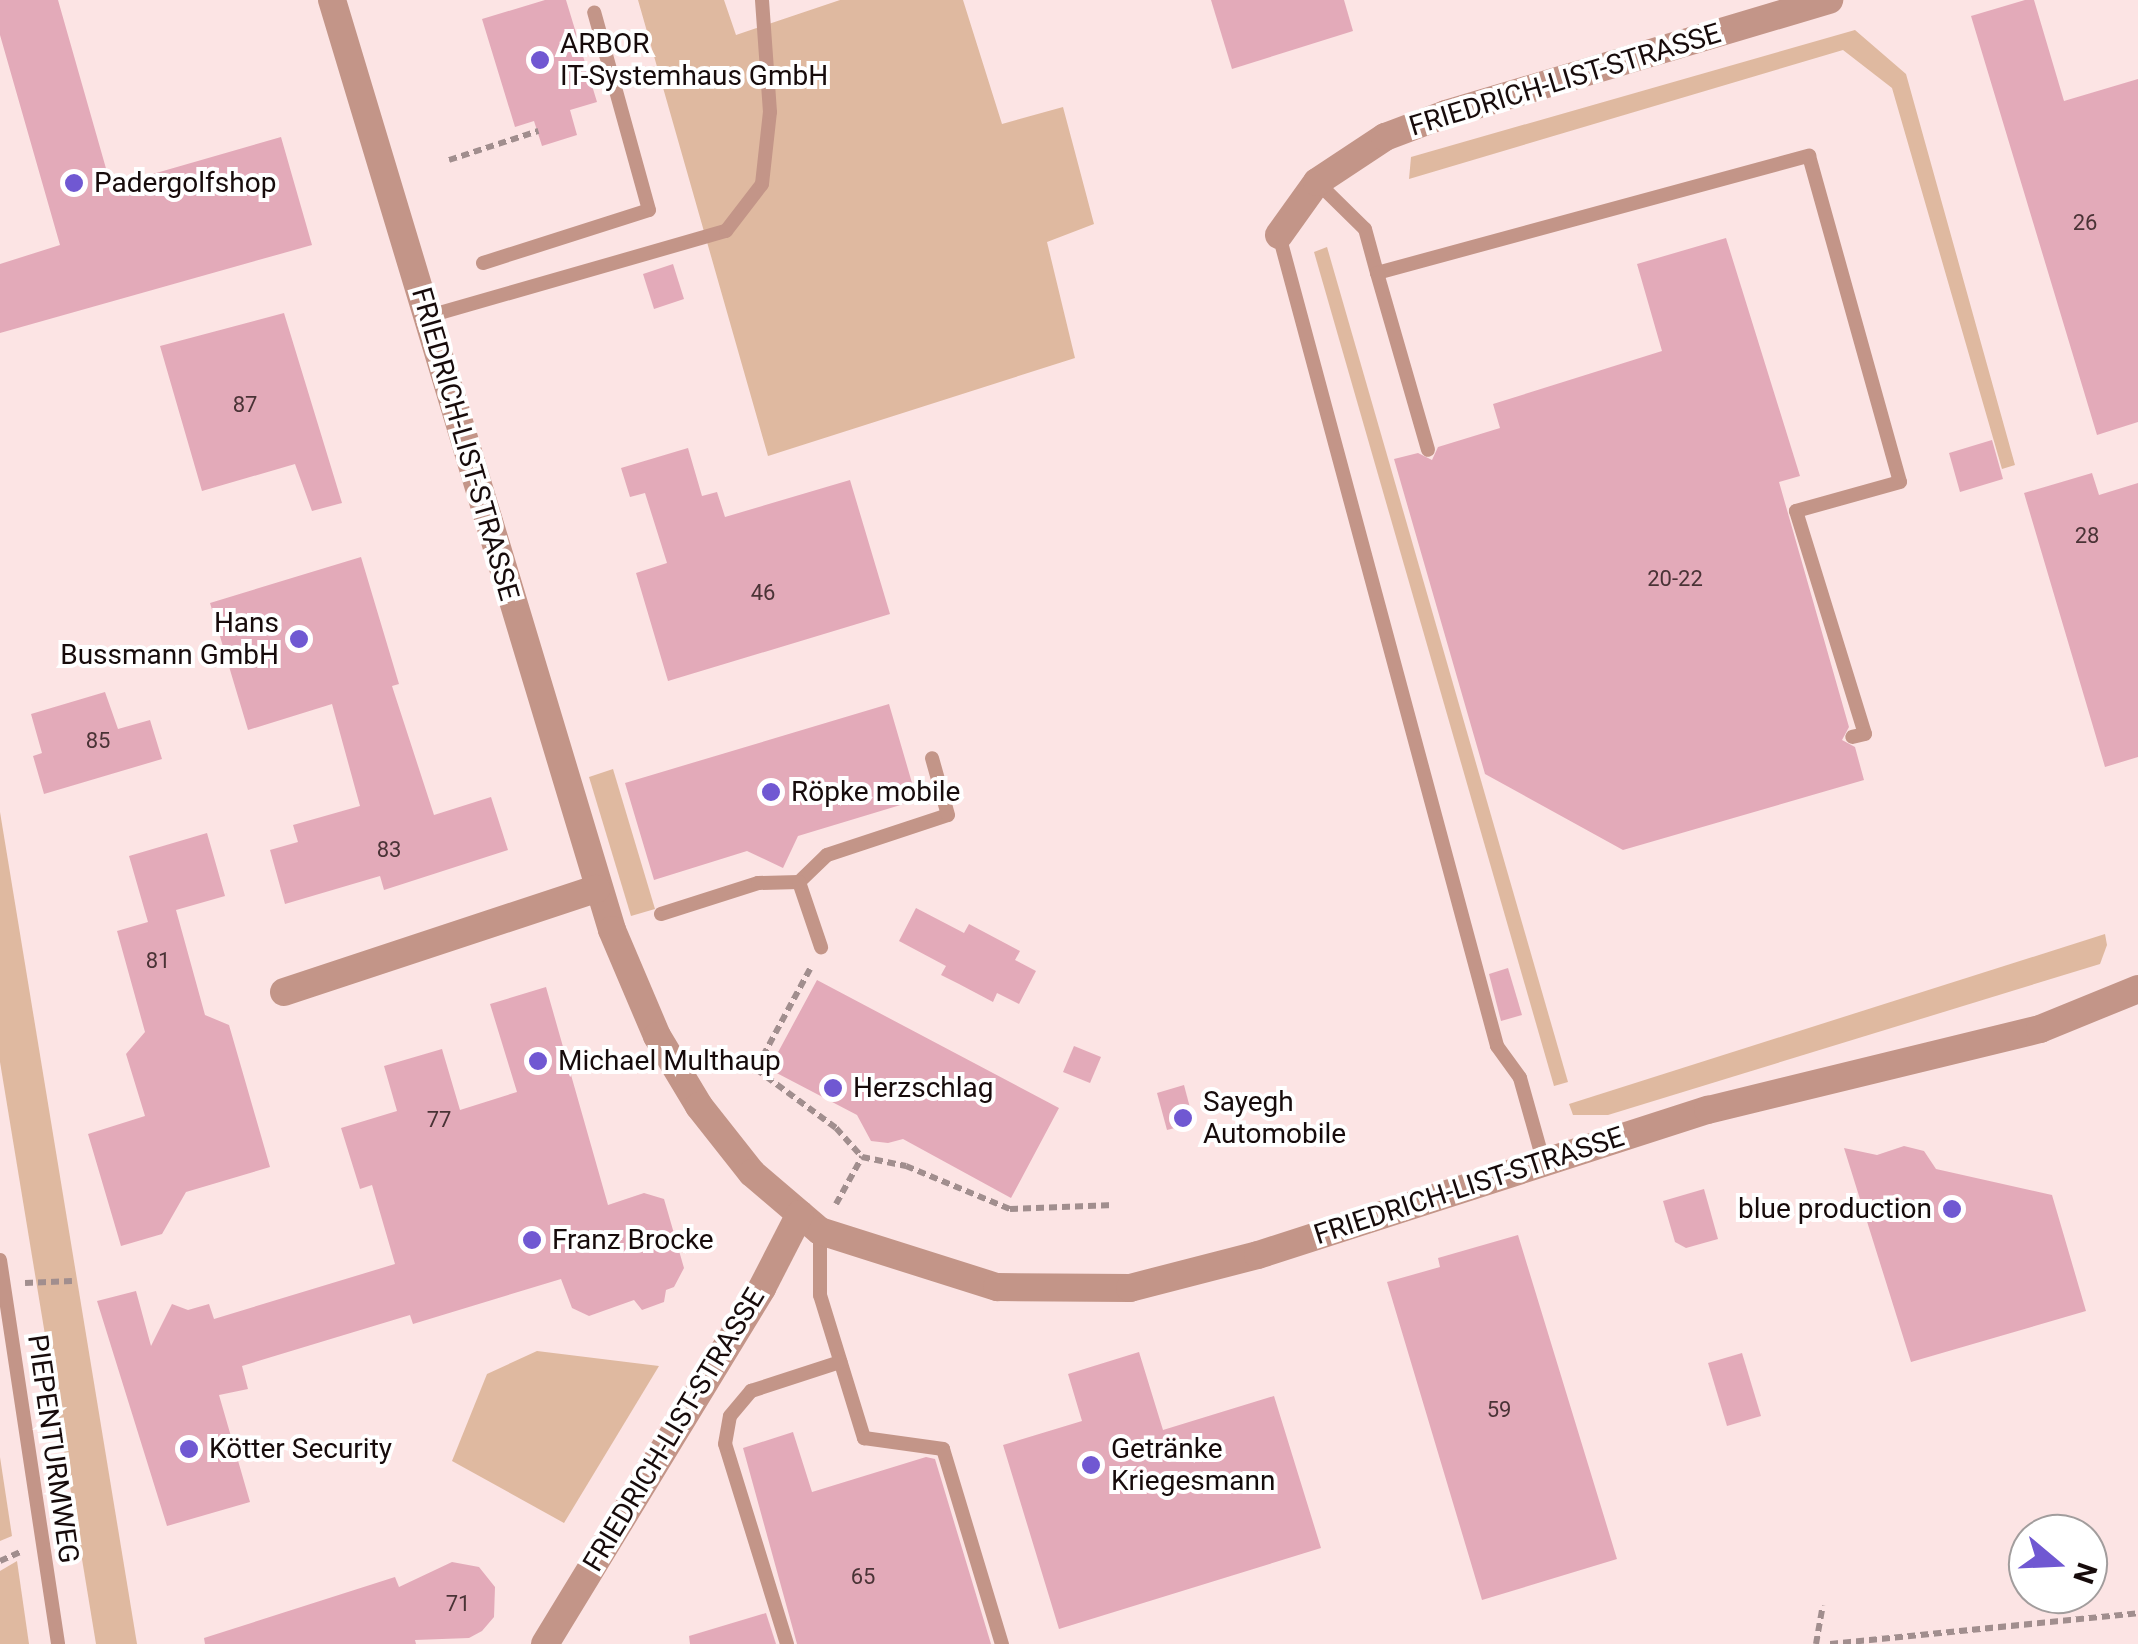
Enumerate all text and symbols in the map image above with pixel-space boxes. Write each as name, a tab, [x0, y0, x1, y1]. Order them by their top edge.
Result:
street label: FRIEDRICH-LIST-STRASSE	[1405, 17, 1725, 143]
place label: ARBOR IT-Systemhaus GmbH	[560, 27, 828, 93]
marker: ARBOR IT-Systemhaus GmbH	[529, 49, 551, 71]
place label: Padergolfshop	[94, 166, 276, 200]
marker: Padergolfshop	[63, 172, 85, 194]
house number: 26	[2073, 210, 2097, 236]
street label: FRIEDRICH-LIST-STRASSE	[404, 284, 526, 604]
house number: 87	[233, 392, 257, 418]
house number: 28	[2075, 523, 2099, 549]
house number: 20-22	[1647, 566, 1703, 592]
house number: 46	[751, 580, 775, 606]
place label: Hans Bussmann GmbH	[60, 606, 279, 672]
marker: Hans Bussmann GmbH	[288, 628, 310, 650]
house number: 85	[86, 728, 110, 754]
place label: Röpke mobile	[791, 775, 960, 809]
marker: Röpke mobile	[760, 781, 782, 803]
house number: 83	[377, 837, 401, 863]
house number: 81	[146, 948, 170, 974]
place label: Michael Multhaup	[558, 1044, 781, 1078]
marker: Michael Multhaup	[527, 1050, 549, 1072]
place label: Herzschlag	[853, 1071, 993, 1105]
marker: Herzschlag	[822, 1077, 844, 1099]
place label: Sayegh Automobile	[1203, 1085, 1346, 1151]
house number: 77	[427, 1107, 451, 1133]
marker: Sayegh Automobile	[1172, 1107, 1194, 1129]
street label: FRIEDRICH-LIST-STRASSE	[1310, 1120, 1628, 1252]
place label: blue production	[1738, 1192, 1932, 1226]
marker: blue production	[1941, 1198, 1963, 1220]
place label: Franz Brocke	[552, 1223, 714, 1257]
marker: Franz Brocke	[521, 1229, 543, 1251]
street label: FRIEDRICH-LIST-STRASSE	[576, 1282, 772, 1578]
street label: PIEPENTURMWEG	[20, 1332, 86, 1566]
house number: 59	[1487, 1397, 1511, 1423]
place label: Kötter Security	[209, 1432, 392, 1466]
place label: Getränke Kriegesmann	[1111, 1432, 1275, 1498]
marker: Kötter Security	[178, 1438, 200, 1460]
marker: Getränke Kriegesmann	[1080, 1454, 1102, 1476]
north arrow	[2008, 1514, 2108, 1614]
text: N	[2066, 1559, 2104, 1588]
house number: 65	[851, 1564, 875, 1590]
house number: 71	[446, 1591, 470, 1617]

